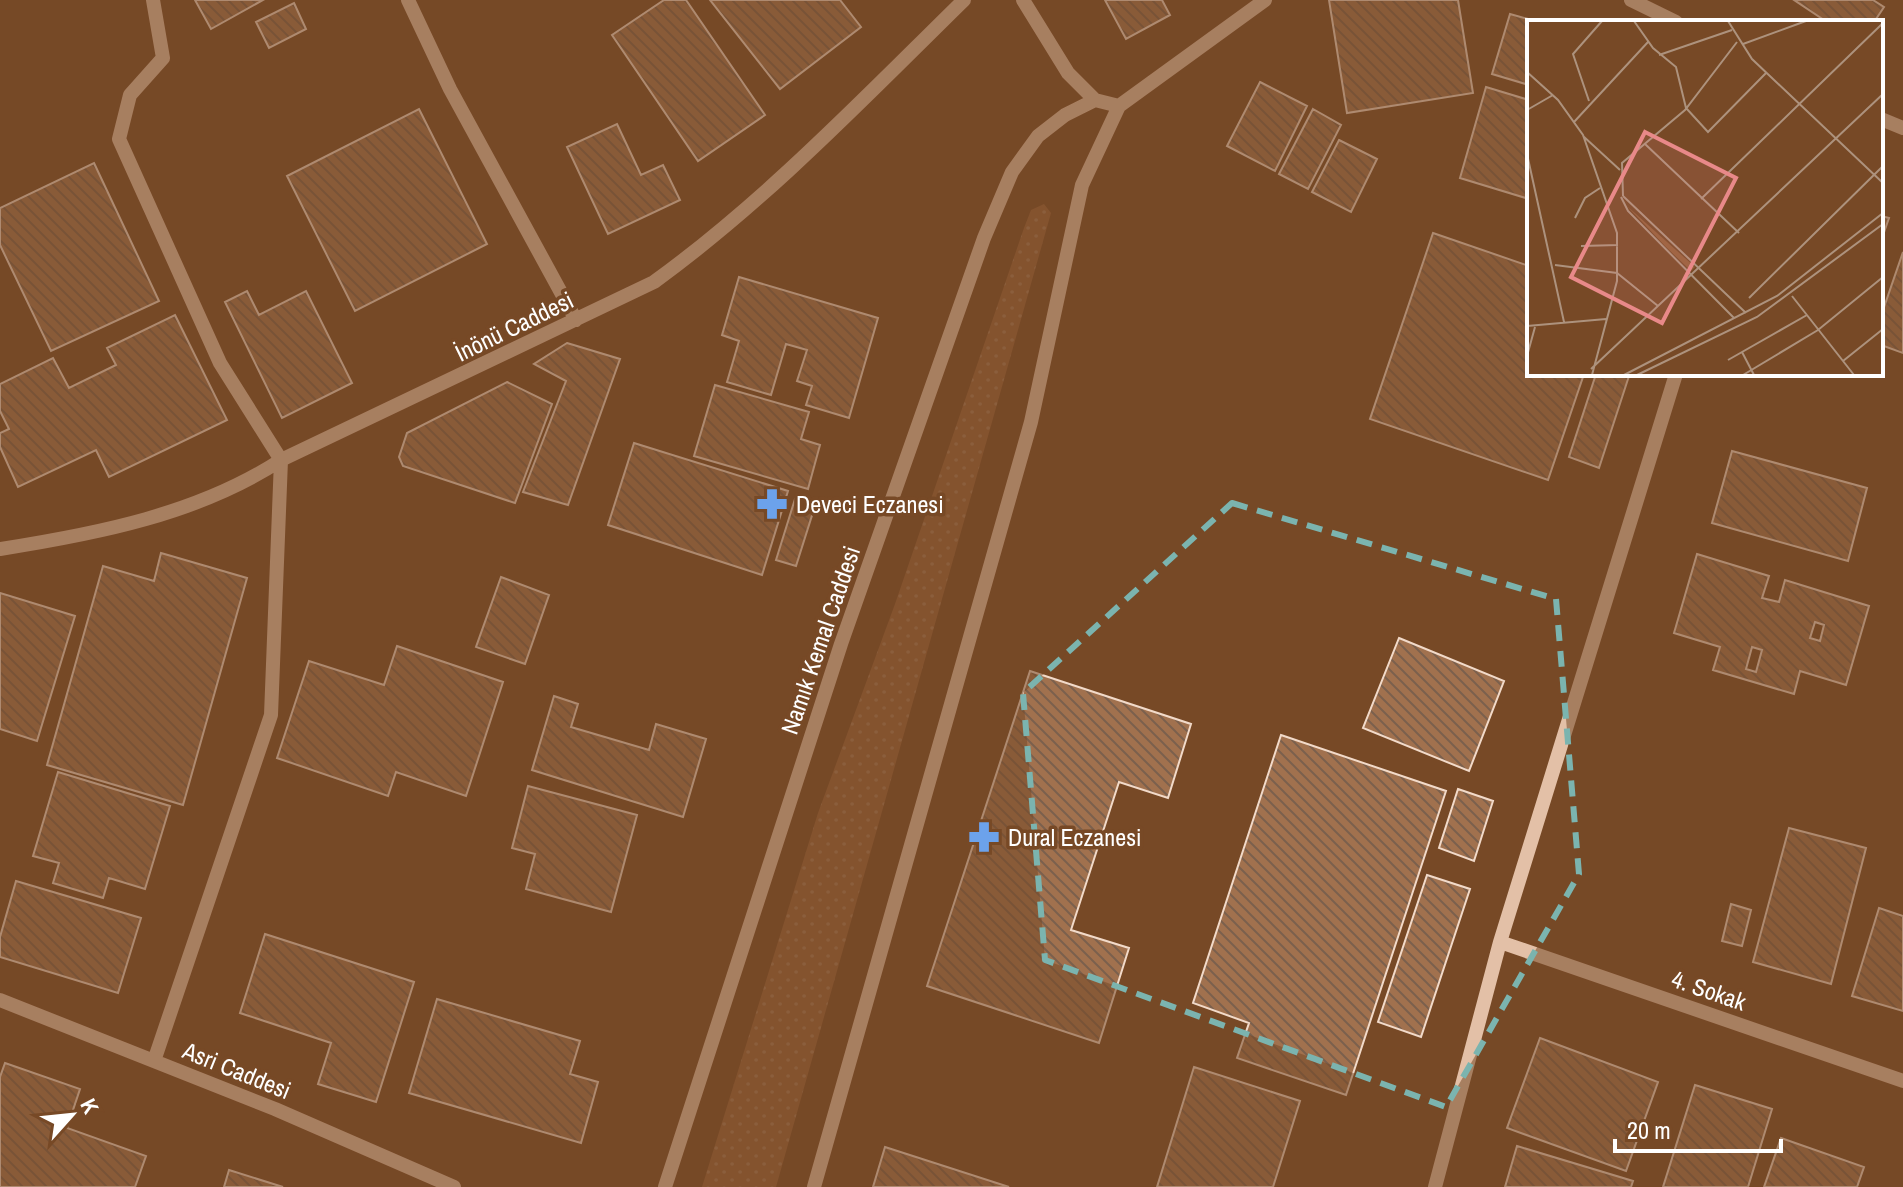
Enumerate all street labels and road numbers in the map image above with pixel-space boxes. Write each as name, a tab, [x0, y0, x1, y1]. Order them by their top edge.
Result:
street label: İnönü Caddesi	[449, 284, 579, 368]
street label: Namık Kemal Caddesi	[773, 542, 867, 738]
street label: 4. Sokak	[1668, 962, 1751, 1018]
street label: Asri Caddesi	[177, 1033, 296, 1106]

